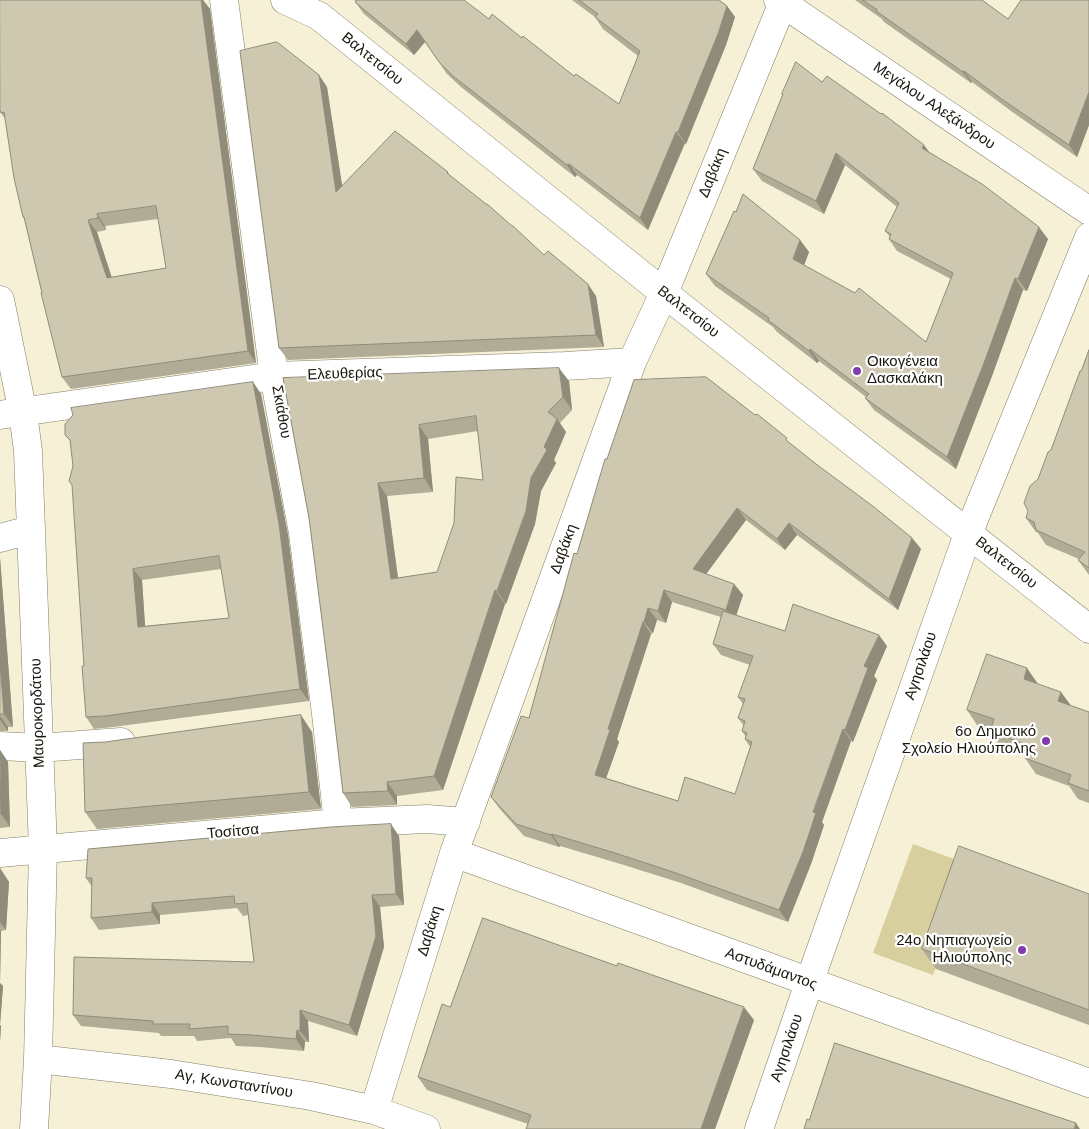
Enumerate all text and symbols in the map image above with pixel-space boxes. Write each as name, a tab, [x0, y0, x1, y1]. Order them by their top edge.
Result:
street label: Βαλτετσίου	[338, 29, 406, 89]
street label: Μεγάλου Αλεξάνδρου	[870, 58, 998, 154]
street label: Δαβάκη	[695, 146, 731, 200]
street label: Βαλτετσίου	[653, 282, 723, 342]
place label: Οικογένεια Δασκαλάκη	[867, 353, 943, 388]
street label: Ελευθερίας	[307, 364, 383, 384]
marker: Οικογένεια Δασκαλάκη	[851, 365, 863, 377]
street label: Σκιάθου	[267, 384, 295, 440]
street label: Δαβάκη	[547, 522, 581, 576]
street label: Βαλτετσίου	[971, 533, 1041, 593]
street label: Αγησιλάου	[901, 630, 941, 702]
street label: Μαυροκορδάτου	[27, 658, 49, 768]
place label: 6ο Δημοτικό Σχολείο Ηλιούπολης	[902, 723, 1036, 758]
marker: 6ο Δημοτικό Σχολείο Ηλιούπολης	[1040, 735, 1052, 747]
street label: Τοσίτσα	[206, 821, 260, 843]
street label: Δαβάκη	[414, 904, 446, 958]
place label: 24ο Νηπιαγωγείο Ηλιούπολης	[896, 932, 1012, 967]
street label: Αστυδάμαντος	[723, 944, 819, 994]
marker: 24ο Νηπιαγωγείο Ηλιούπολης	[1016, 944, 1028, 956]
street label: Αγησιλάου	[767, 1012, 807, 1084]
street label: Αγ, Κωνσταντίνου	[174, 1066, 294, 1102]

